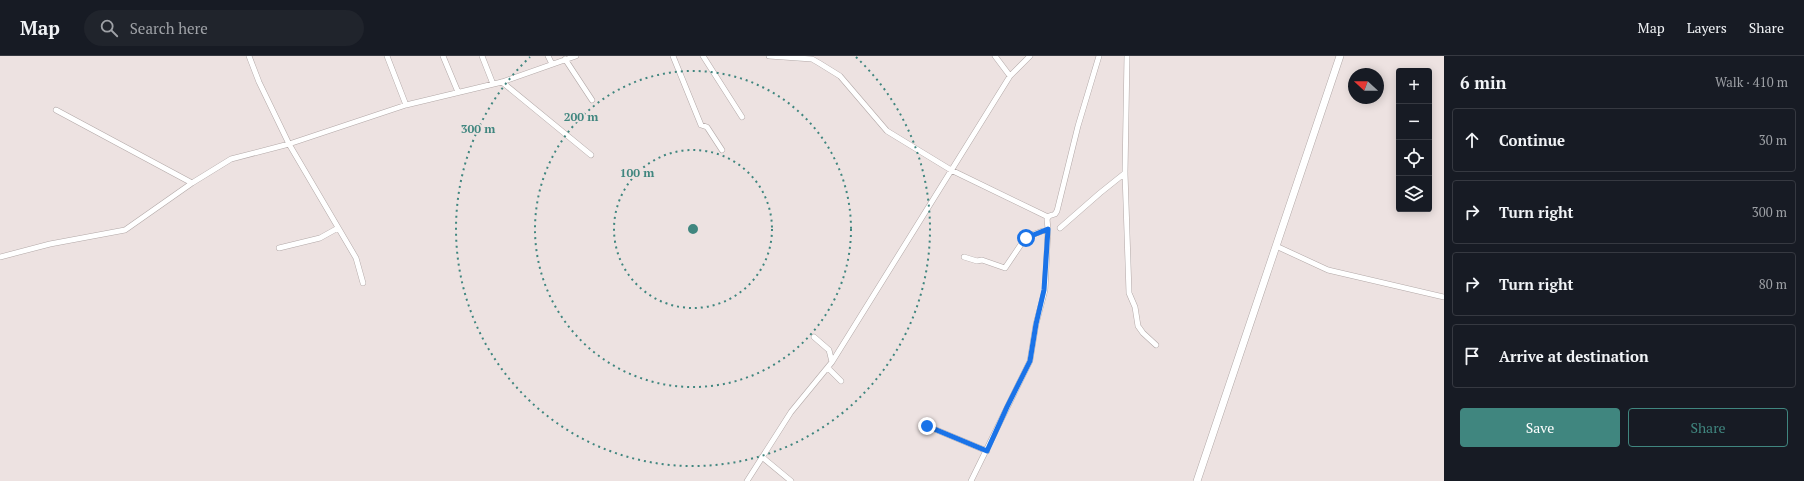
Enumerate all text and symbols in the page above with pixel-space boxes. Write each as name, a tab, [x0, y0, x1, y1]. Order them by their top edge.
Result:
search box	[84, 10, 364, 46]
text: Map	[20, 15, 60, 40]
icon: search	[98, 17, 120, 39]
text: Search here	[130, 18, 208, 38]
text: Map	[1638, 18, 1665, 37]
text: Layers	[1687, 18, 1727, 37]
text: Share	[1749, 18, 1784, 37]
north arrow	[1348, 68, 1384, 104]
map controls	[1396, 68, 1432, 212]
button: +	[1396, 68, 1432, 104]
text: 6 min	[1460, 71, 1507, 94]
text: Walk · 410 m	[1715, 73, 1788, 91]
button: −	[1396, 104, 1432, 140]
text: 200 m	[564, 109, 598, 124]
text: 300 m	[461, 121, 495, 136]
icon: ahead	[1461, 129, 1483, 151]
text: Continue	[1499, 130, 1565, 150]
text: 30 m	[1759, 131, 1787, 149]
button: locate	[1396, 140, 1432, 176]
text: 100 m	[620, 165, 654, 180]
button: layers	[1396, 176, 1432, 212]
icon: right	[1461, 201, 1483, 223]
text: Turn right	[1499, 202, 1574, 222]
text: 300 m	[1752, 203, 1787, 221]
centre of rings	[686, 222, 700, 236]
route start	[1017, 229, 1035, 247]
icon: right	[1461, 273, 1483, 295]
text: Turn right	[1499, 274, 1574, 294]
text: 80 m	[1759, 275, 1787, 293]
icon: arrive	[1461, 345, 1483, 367]
text: Arrive at destination	[1499, 346, 1649, 366]
button: Save	[1460, 408, 1620, 447]
button: Share	[1628, 408, 1788, 447]
route end	[918, 417, 936, 435]

